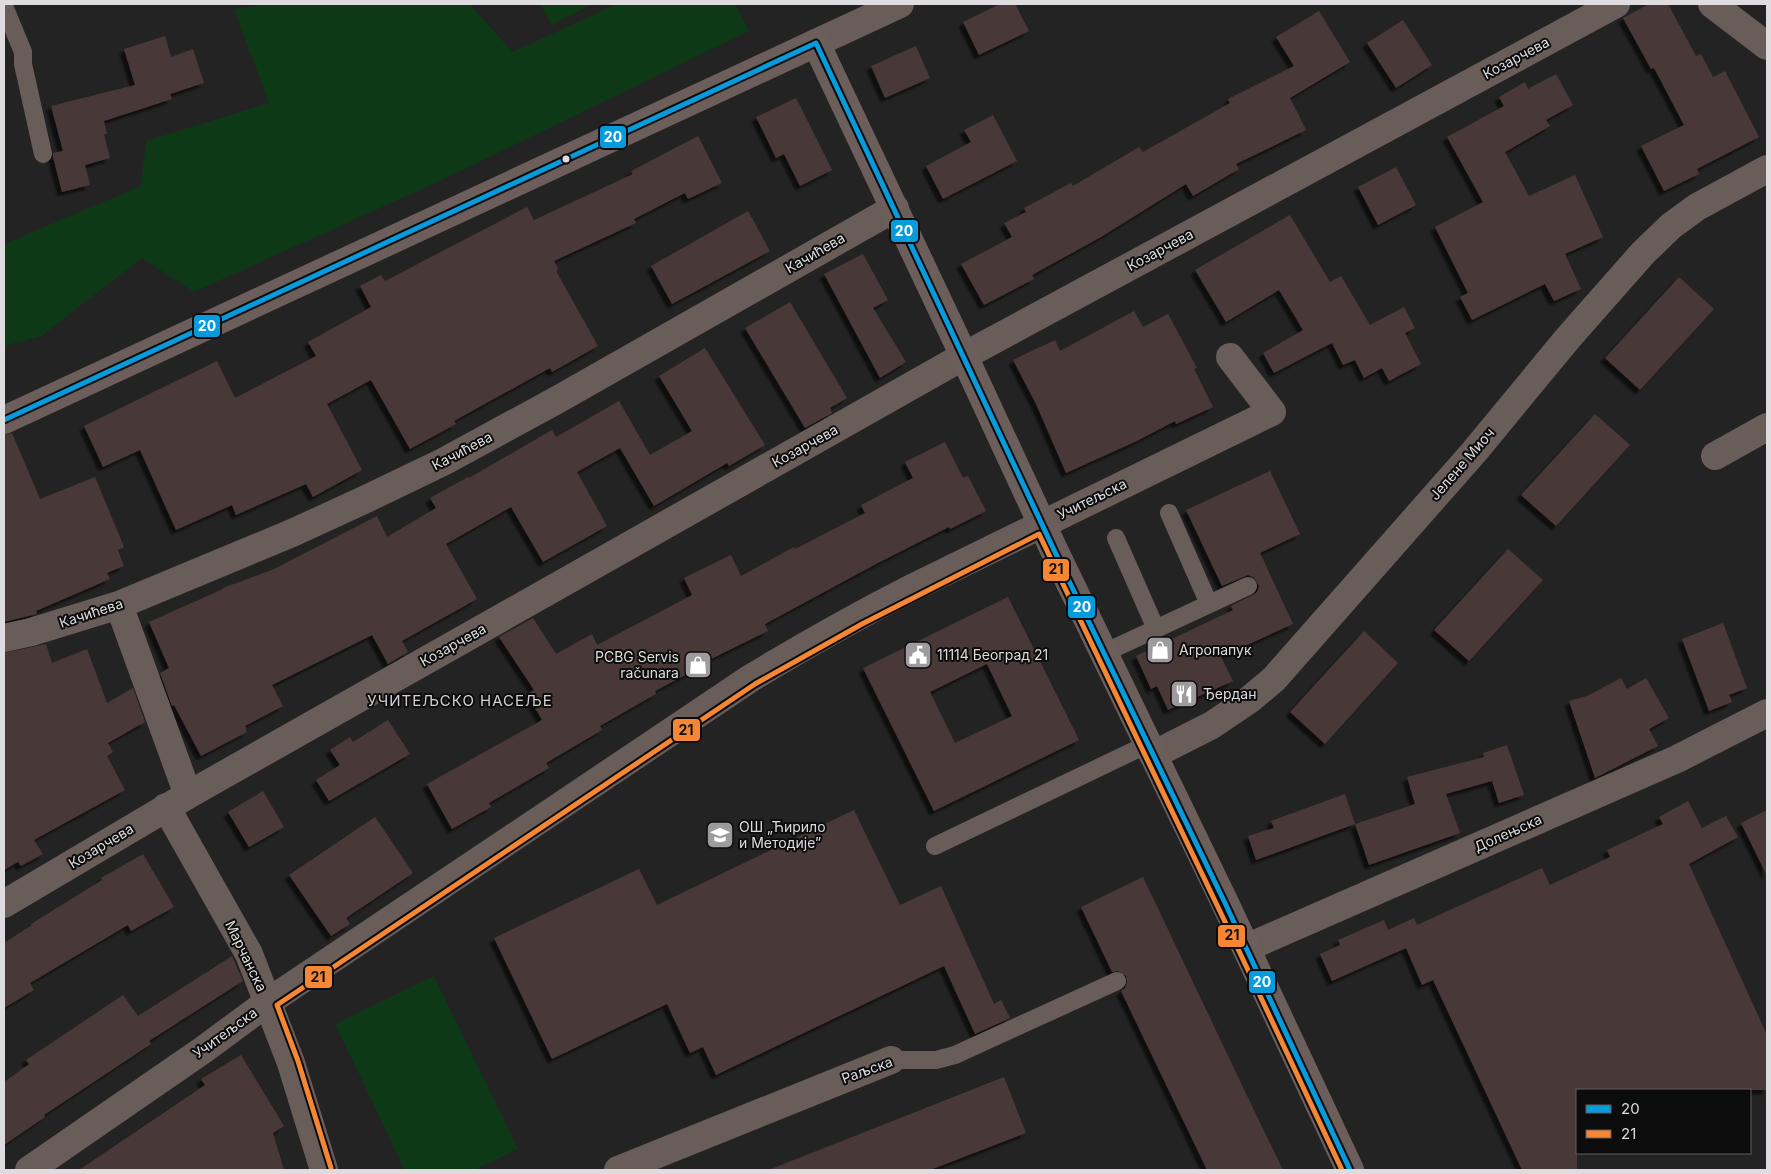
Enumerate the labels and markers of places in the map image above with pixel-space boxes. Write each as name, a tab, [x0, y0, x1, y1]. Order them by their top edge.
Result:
unlabelled marker	[561, 154, 571, 164]
shop icon: Агропапук	[1145, 635, 1175, 665]
public building icon: 11114 Београд 21	[903, 640, 933, 670]
place label: Агропапук	[1179, 641, 1252, 658]
place label: 11114 Београд 21	[937, 646, 1048, 663]
place label: PCBG Servis računara	[595, 648, 679, 681]
shop icon: PCBG Servis računara	[683, 650, 713, 680]
restaurant icon: Ђердан	[1169, 679, 1199, 709]
place label: Ђердан	[1203, 685, 1256, 702]
place label: ОШ „Ћирило и Методије”	[739, 818, 826, 851]
school or university icon: ОШ „Ћирило и Методије”	[705, 820, 735, 850]

